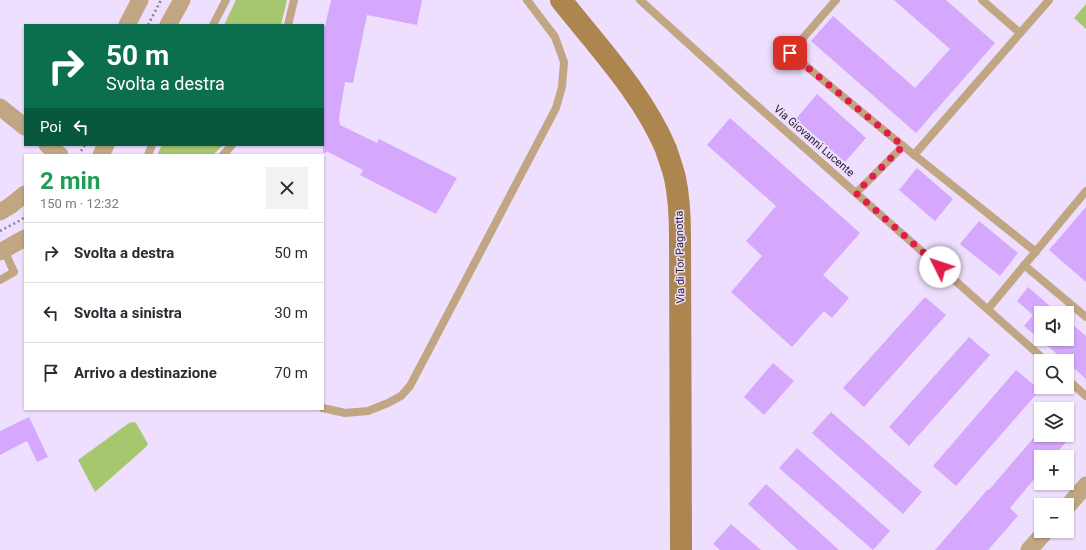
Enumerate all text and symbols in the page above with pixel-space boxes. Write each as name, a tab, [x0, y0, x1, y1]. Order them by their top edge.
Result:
pin	[773, 36, 807, 70]
text: 50 m	[106, 39, 169, 72]
icon: right	[40, 40, 92, 92]
icon: arrive	[779, 42, 801, 64]
text: Svolta a destra	[106, 73, 225, 94]
street label: Via Giovanni Lucente	[771, 103, 857, 180]
icon: left	[70, 116, 92, 138]
text: Poi	[40, 118, 62, 136]
text: 2 min	[40, 167, 100, 195]
button: close	[266, 167, 308, 209]
text: 150 m · 12:32	[40, 196, 119, 211]
street label: Via di Tor Pagnotta	[673, 210, 687, 304]
icon: right	[40, 242, 62, 264]
text: Svolta a destra	[74, 244, 174, 262]
text: 50 m	[274, 244, 308, 262]
position arrow	[919, 246, 961, 288]
icon: left	[40, 302, 62, 324]
text: Svolta a sinistra	[74, 304, 182, 322]
text: 30 m	[274, 304, 308, 322]
map controls	[1034, 306, 1074, 538]
button: sound	[1034, 306, 1074, 346]
button: search	[1034, 354, 1074, 394]
icon: arrive	[40, 362, 62, 384]
text: Arrivo a destinazione	[74, 364, 217, 382]
text: 70 m	[274, 364, 308, 382]
button: layers	[1034, 402, 1074, 442]
button: +	[1034, 450, 1074, 490]
button: −	[1034, 498, 1074, 538]

